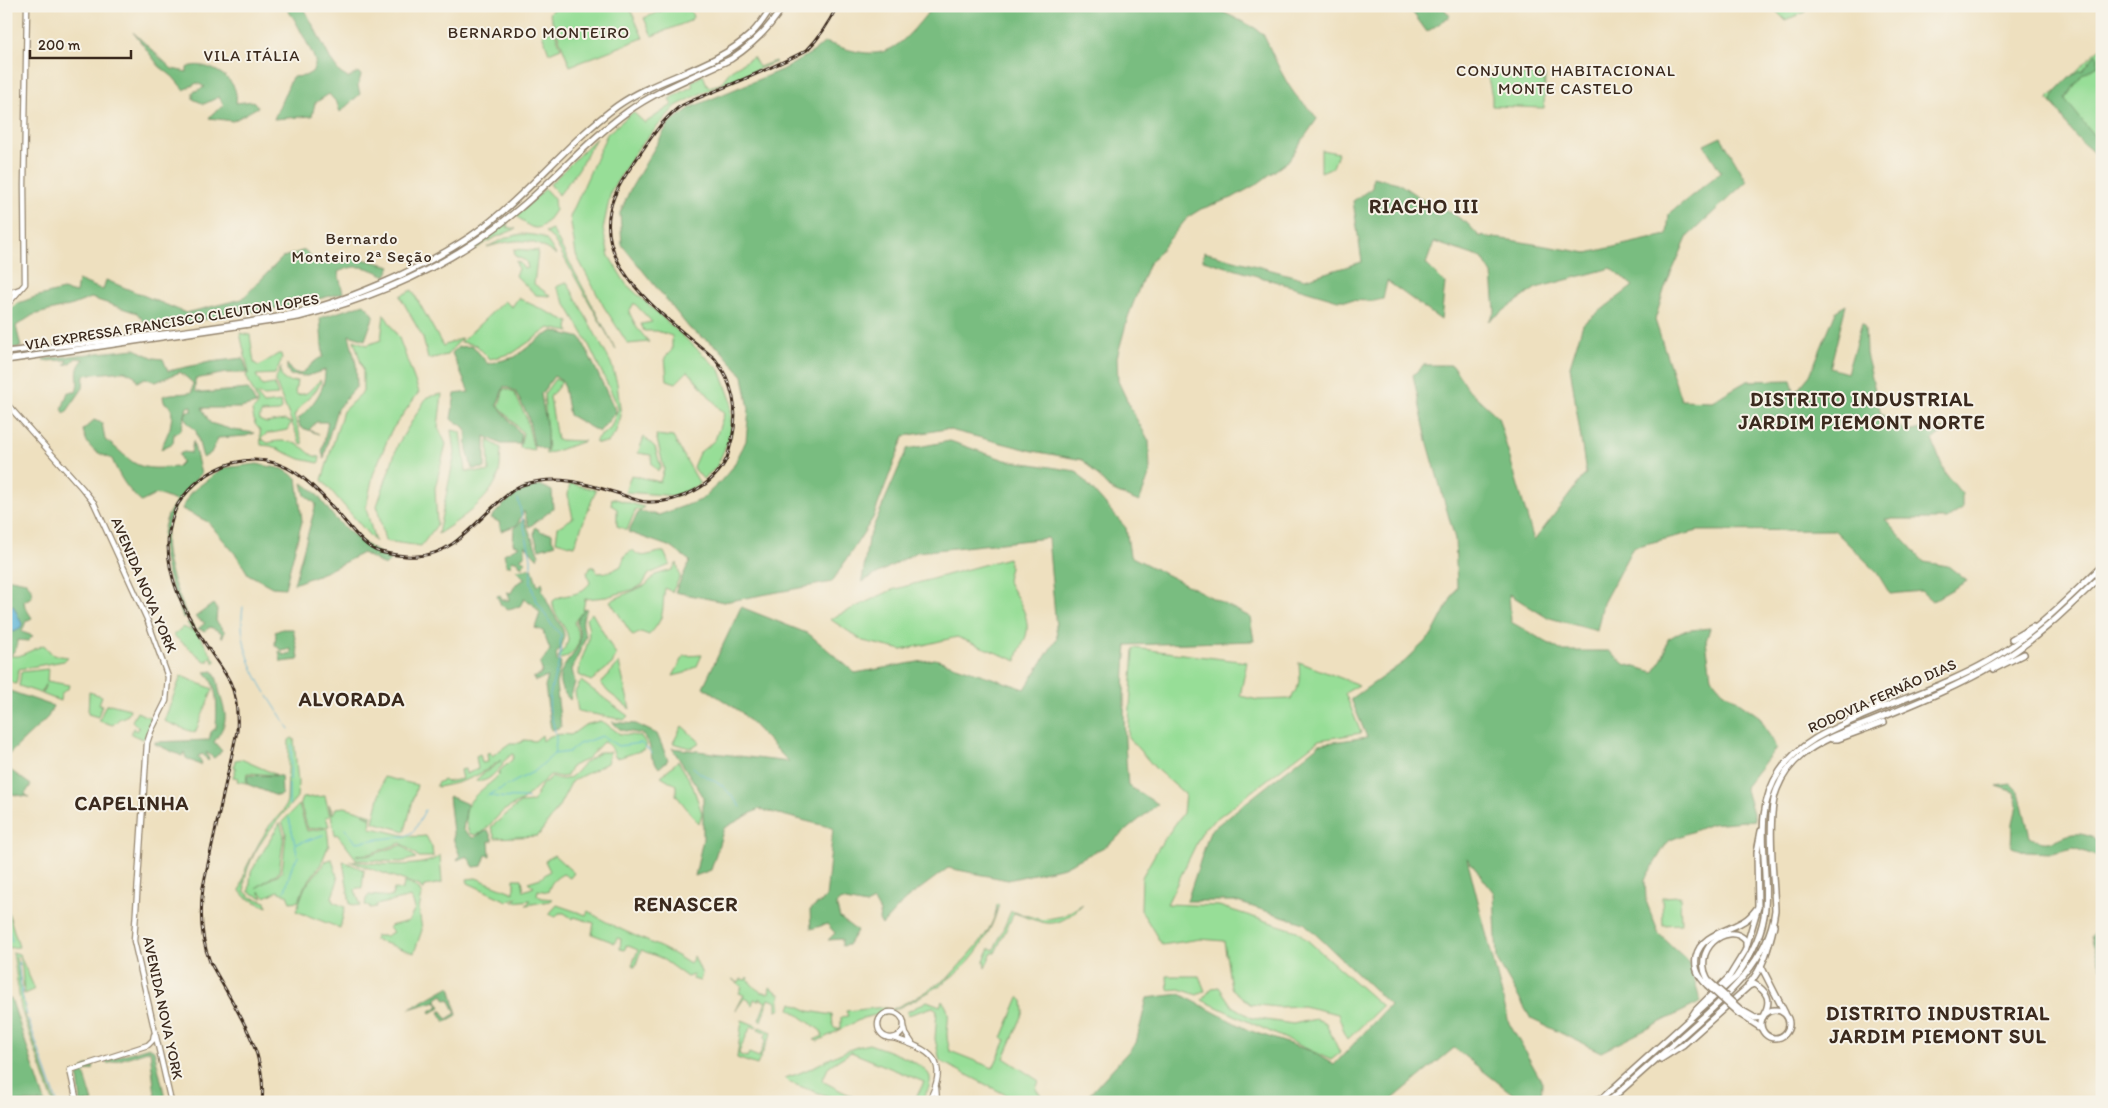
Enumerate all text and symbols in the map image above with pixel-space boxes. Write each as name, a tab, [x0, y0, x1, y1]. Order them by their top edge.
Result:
district label: BERNARDO MONTEIRO	[448, 23, 630, 42]
scale bar	[30, 28, 131, 60]
text: 200 m	[38, 36, 81, 54]
district label: VILA ITÁLIA	[204, 46, 300, 65]
district label: CONJUNTO HABITACIONAL MONTE CASTELO	[1456, 61, 1676, 98]
district label: RIACHO III	[1369, 194, 1479, 218]
district label: Bernardo Monteiro 2ª Seção	[291, 229, 433, 266]
street label: VIA EXPRESSA FRANCISCO CLEUTON LOPES	[24, 290, 320, 354]
district label: DISTRITO INDUSTRIAL JARDIM PIEMONT NORTE	[1738, 387, 1985, 434]
street label: AVENIDA NOVA YORK	[107, 515, 181, 656]
street label: RODOVIA FERNÃO DIAS	[1805, 655, 1959, 737]
district label: ALVORADA	[298, 687, 405, 711]
district label: CAPELINHA	[75, 791, 189, 815]
district label: RENASCER	[634, 892, 738, 916]
street label: AVENIDA NOVA YORK	[139, 935, 187, 1082]
district label: DISTRITO INDUSTRIAL JARDIM PIEMONT SUL	[1826, 1001, 2050, 1048]

